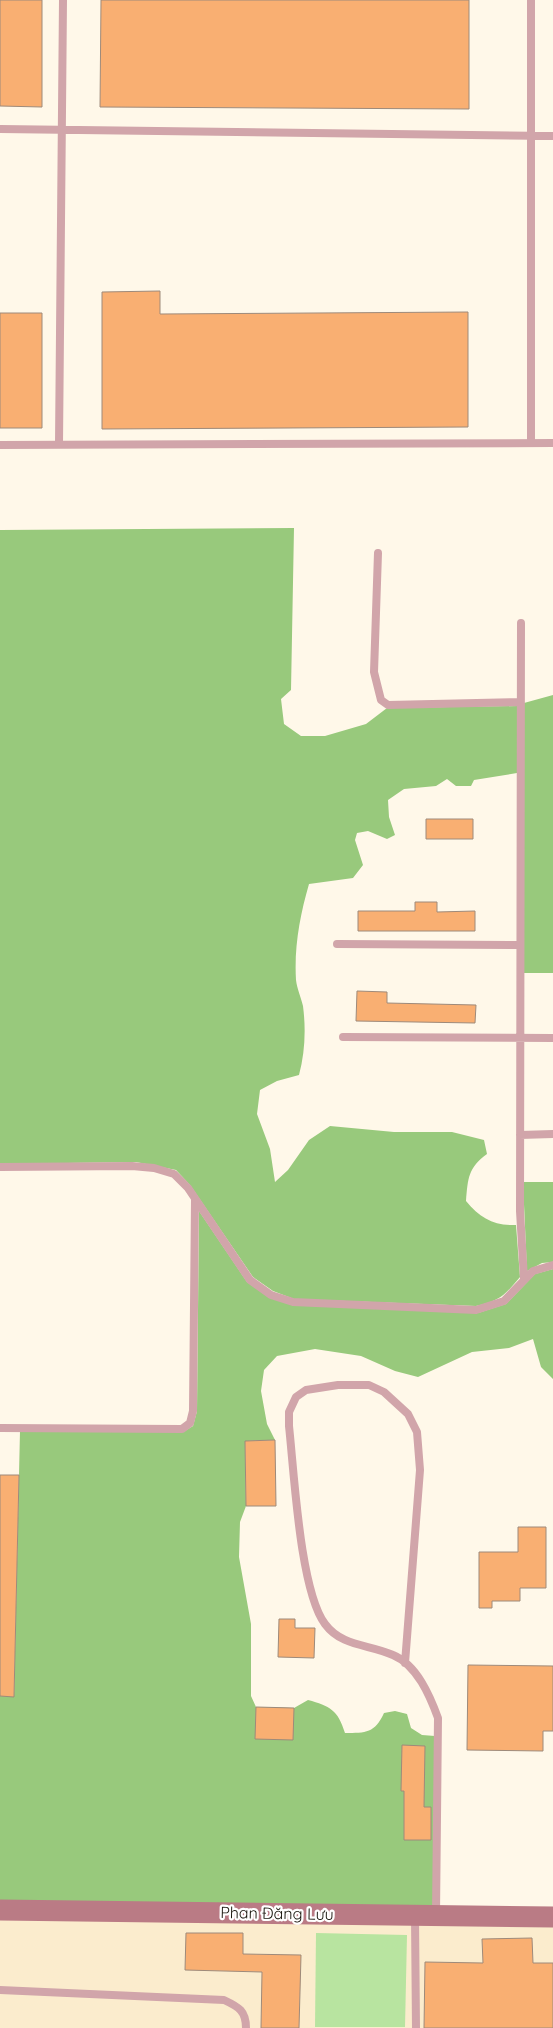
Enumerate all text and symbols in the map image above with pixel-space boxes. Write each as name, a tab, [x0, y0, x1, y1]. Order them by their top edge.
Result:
street label: Phan Đăng Lưu	[220, 1902, 334, 1924]

